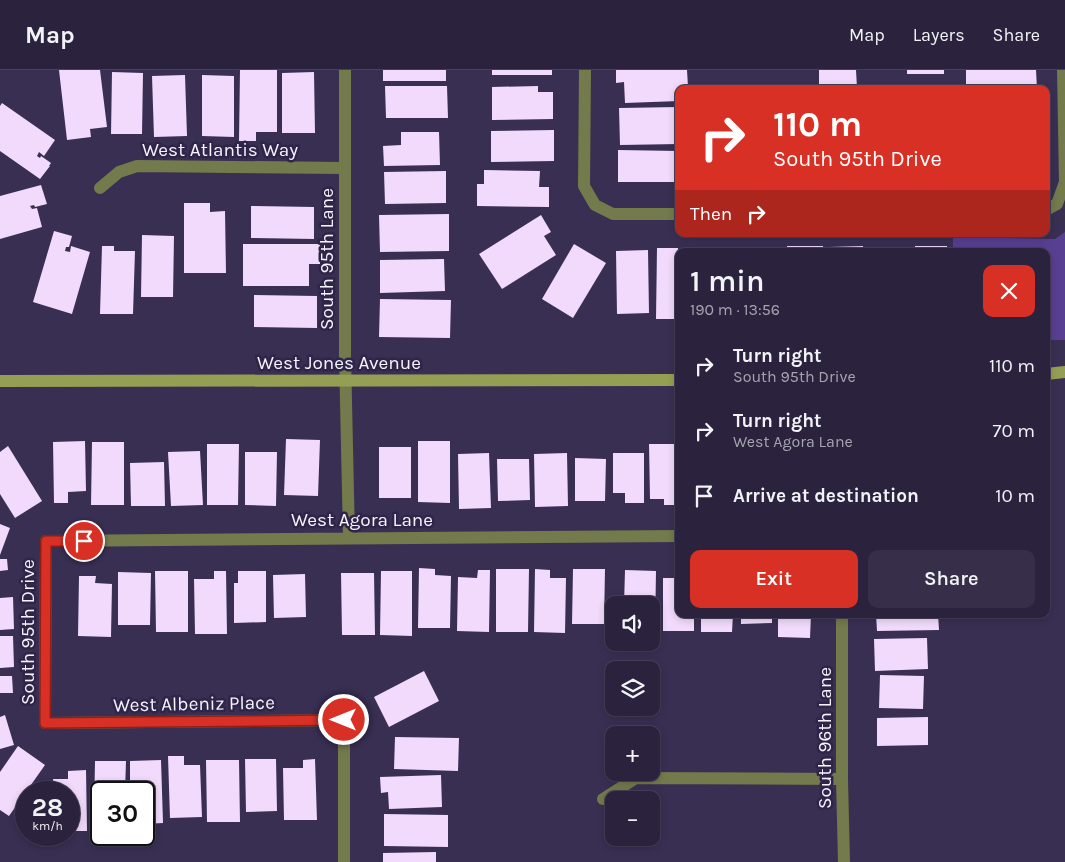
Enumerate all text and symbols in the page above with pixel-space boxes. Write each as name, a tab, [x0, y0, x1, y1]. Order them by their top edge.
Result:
text: Map	[25, 21, 75, 49]
text: Map	[849, 24, 885, 46]
text: Layers	[913, 24, 965, 46]
text: Share	[993, 24, 1040, 46]
text: 110 m	[773, 104, 862, 145]
icon: right	[690, 105, 755, 170]
street label: West Atlantis Way	[142, 139, 298, 161]
text: South 95th Drive	[773, 146, 942, 172]
street label: South 95th Lane	[316, 188, 338, 330]
icon: right	[742, 200, 770, 228]
text: Then	[690, 203, 732, 225]
text: 1 min	[690, 263, 764, 299]
button: close	[983, 265, 1035, 317]
text: 190 m · 13:56	[690, 300, 780, 319]
text: Turn right	[733, 345, 822, 367]
street label: West Jones Avenue	[257, 352, 421, 374]
icon: right	[690, 352, 718, 380]
text: 110 m	[989, 355, 1035, 377]
text: South 95th Drive	[733, 367, 856, 386]
text: Turn right	[733, 410, 822, 432]
icon: right	[690, 417, 718, 445]
text: 70 m	[993, 420, 1035, 442]
text: West Agora Lane	[733, 432, 853, 451]
icon: arrive	[690, 482, 718, 510]
text: Arrive at destination	[733, 485, 919, 507]
text: 10 m	[995, 485, 1035, 507]
street label: West Agora Lane	[291, 509, 433, 531]
pin	[63, 520, 105, 562]
icon: arrive	[70, 527, 98, 555]
button: Exit	[690, 550, 858, 608]
button: Share	[868, 550, 1035, 608]
street label: South 95th Drive	[17, 559, 39, 705]
map controls	[605, 596, 660, 846]
button: sound	[605, 596, 660, 651]
button: layers	[605, 661, 660, 716]
street label: South 96th Lane	[814, 667, 836, 809]
street label: West Albeniz Place	[113, 692, 275, 716]
position arrow	[317, 693, 369, 745]
button: +	[605, 726, 660, 781]
speed limit sign: 30	[90, 781, 155, 846]
button: −	[605, 791, 660, 846]
text: 28	[32, 793, 63, 822]
text: km/h	[32, 819, 63, 833]

